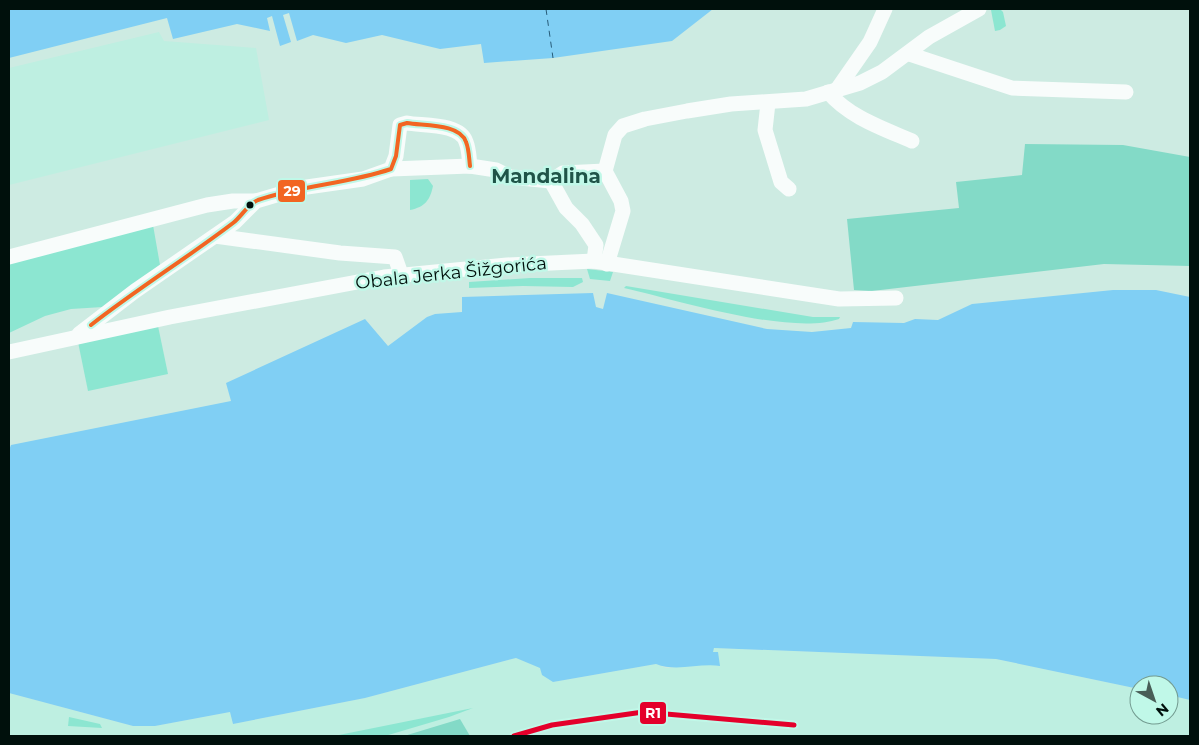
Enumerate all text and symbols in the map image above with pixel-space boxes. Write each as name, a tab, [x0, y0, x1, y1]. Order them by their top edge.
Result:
district label: Mandalina	[491, 164, 601, 188]
line badge: 29	[277, 179, 306, 203]
text: 29	[283, 182, 301, 200]
unlabelled marker	[245, 200, 255, 210]
street label: Obala Jerka Šižgorića	[354, 252, 548, 294]
north arrow	[1129, 675, 1179, 725]
text: N	[1152, 699, 1172, 720]
line badge: R1	[639, 701, 667, 725]
text: R1	[645, 704, 661, 722]

